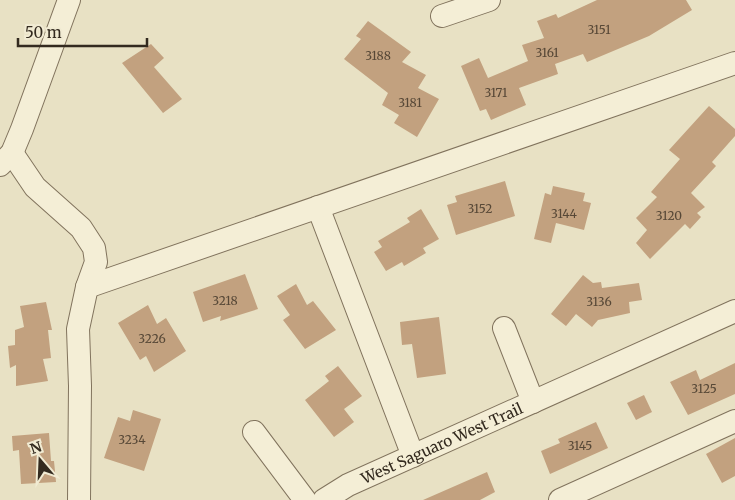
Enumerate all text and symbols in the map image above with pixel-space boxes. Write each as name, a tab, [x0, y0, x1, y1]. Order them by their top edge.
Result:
scale bar	[18, 15, 146, 47]
house number: 3151	[587, 22, 611, 37]
text: 50 m	[25, 23, 62, 42]
house number: 3161	[535, 45, 559, 60]
house number: 3188	[365, 48, 391, 63]
house number: 3171	[484, 85, 508, 100]
house number: 3181	[398, 95, 422, 110]
house number: 3152	[467, 201, 493, 216]
house number: 3144	[551, 206, 578, 221]
house number: 3120	[656, 208, 682, 223]
house number: 3218	[212, 293, 238, 308]
house number: 3136	[586, 294, 612, 309]
house number: 3226	[138, 331, 166, 346]
house number: 3125	[691, 381, 717, 396]
street label: West Saguaro West Trail	[357, 398, 526, 488]
house number: 3234	[118, 432, 146, 447]
north arrow	[15, 435, 65, 485]
text: N	[28, 437, 44, 458]
house number: 3145	[568, 438, 592, 453]

